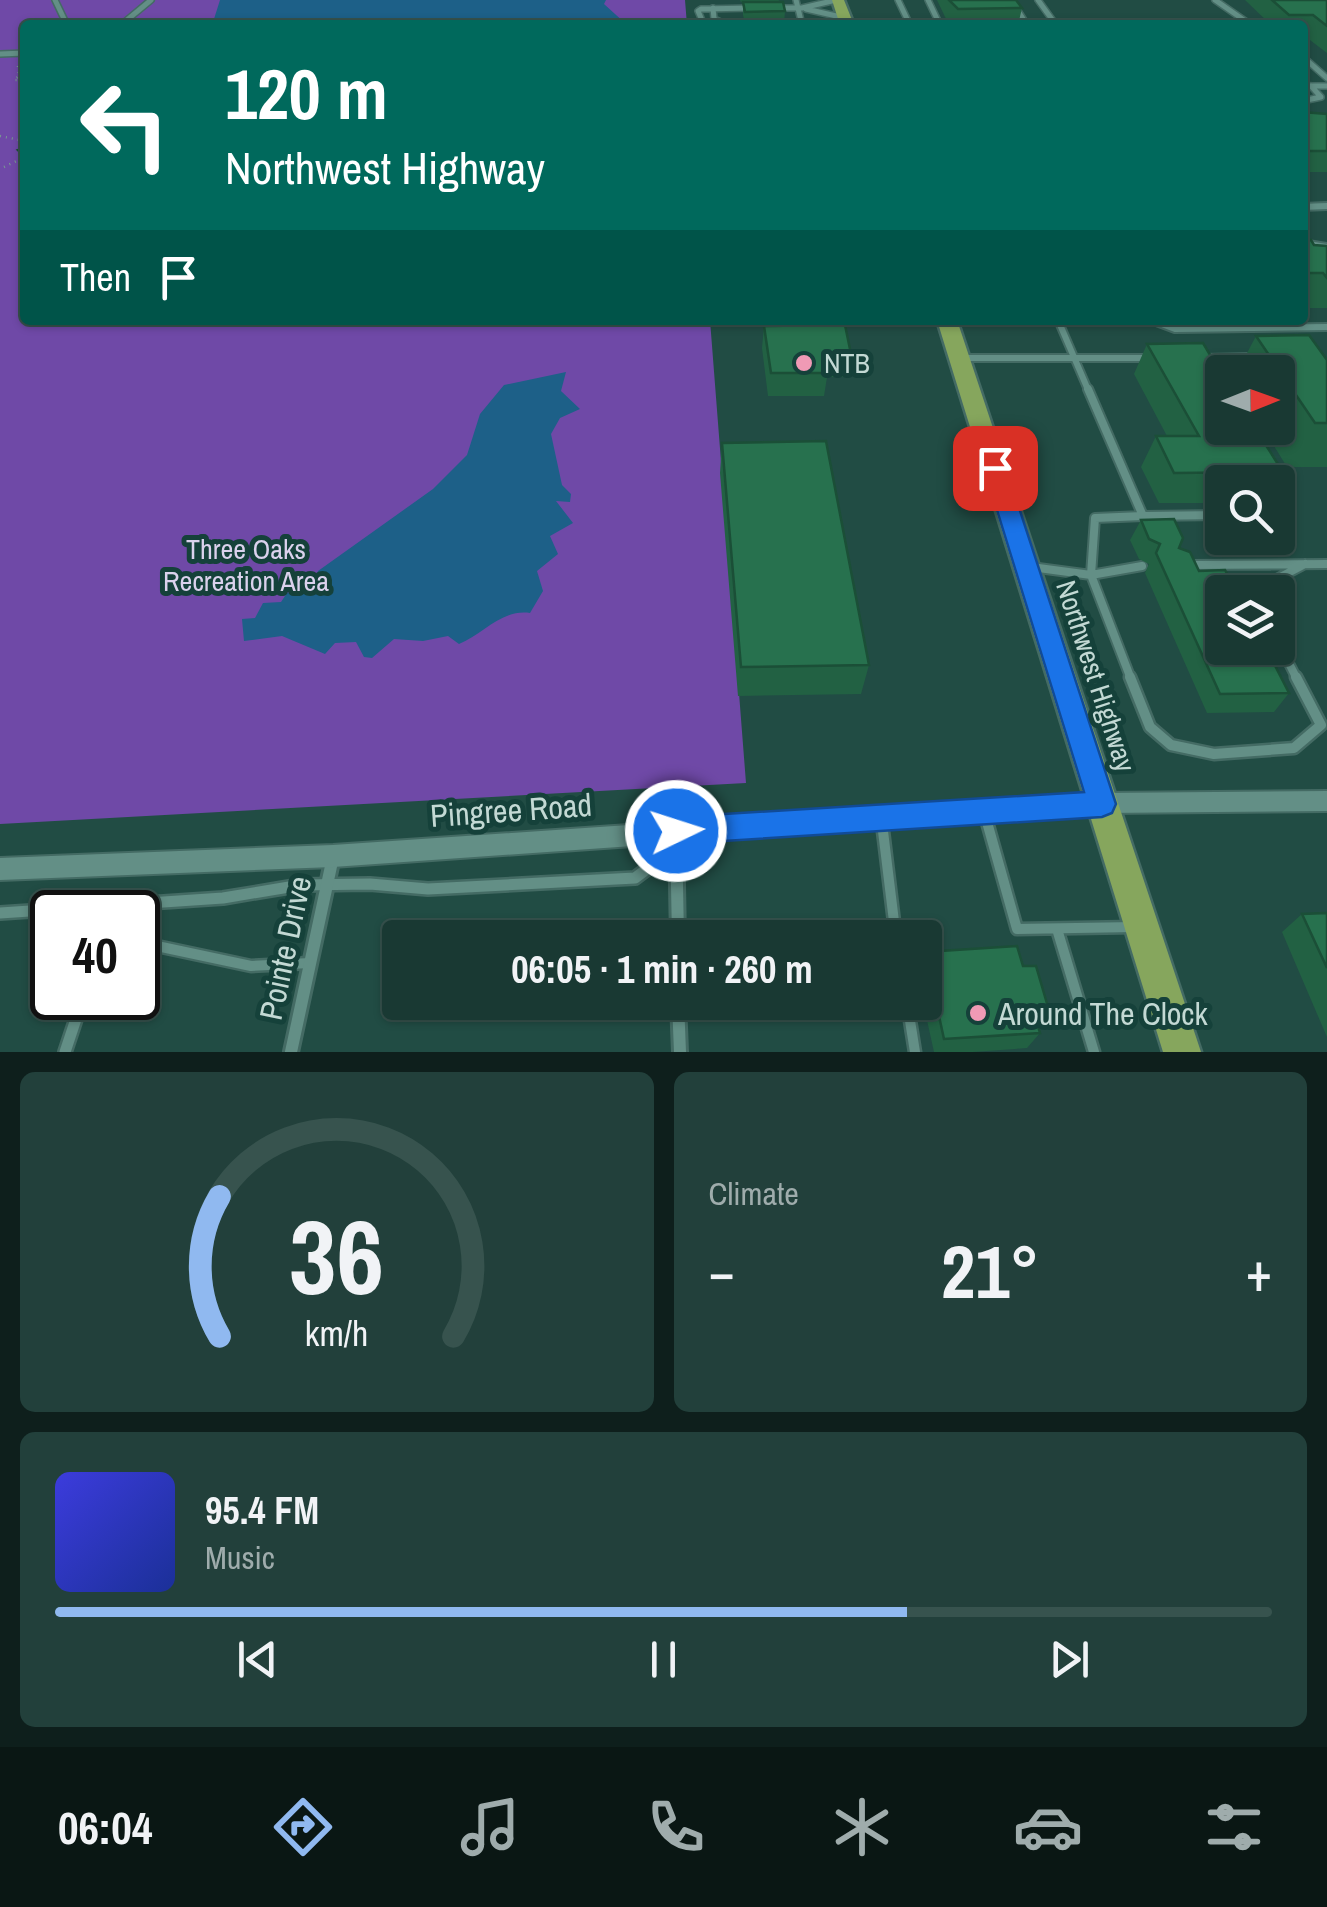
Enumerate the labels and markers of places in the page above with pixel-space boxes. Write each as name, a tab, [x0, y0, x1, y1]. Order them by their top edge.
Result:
place label: NTB	[824, 344, 870, 382]
marker: NTB	[793, 352, 815, 374]
pin	[953, 426, 1038, 511]
place label: Around The Clock	[997, 992, 1208, 1035]
marker: Around The Clock	[967, 1002, 989, 1024]

